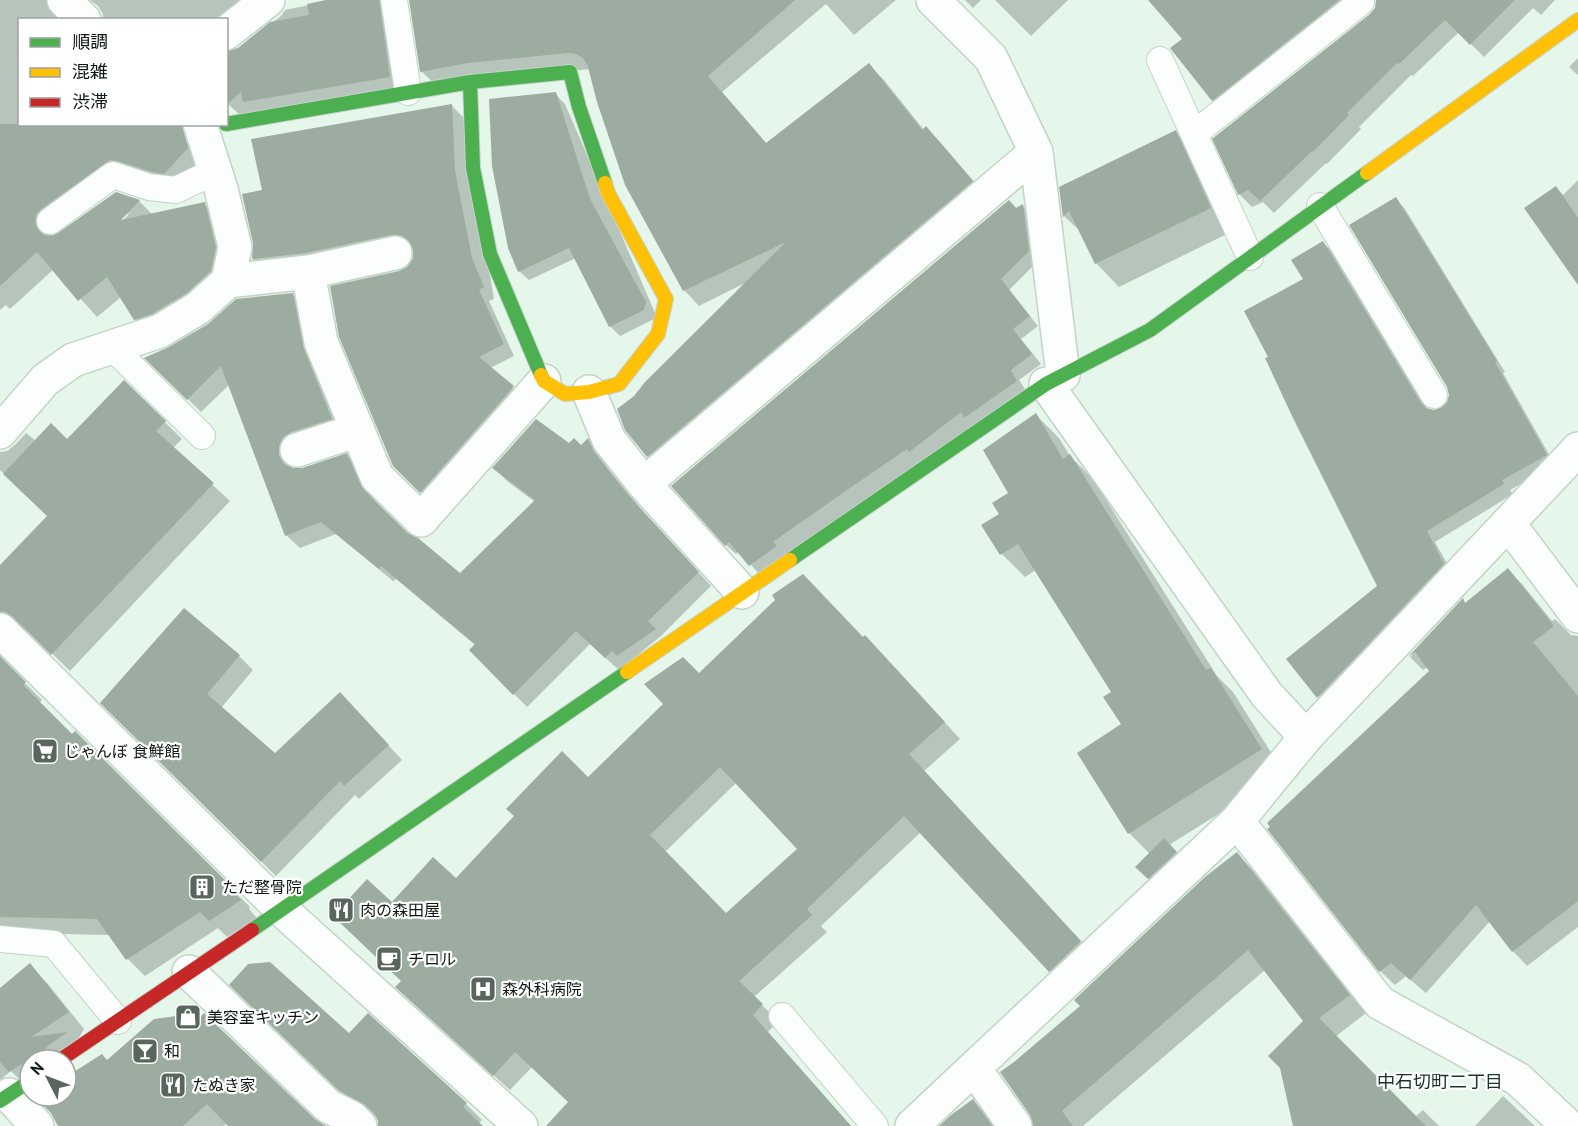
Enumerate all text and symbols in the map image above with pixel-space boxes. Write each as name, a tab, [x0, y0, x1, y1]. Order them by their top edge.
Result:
legend	[18, 18, 228, 126]
text: 順調	[72, 30, 108, 53]
text: 混雑	[72, 60, 108, 83]
text: 渋滞	[72, 90, 108, 113]
supermarket icon: じゃんぼ 食鮮館	[30, 736, 60, 766]
place label: じゃんぼ 食鮮館	[64, 741, 180, 761]
building icon: ただ整骨院	[187, 872, 217, 902]
place label: ただ整骨院	[222, 877, 302, 897]
restaurant icon: 肉の森田屋	[326, 895, 356, 925]
place label: 肉の森田屋	[360, 900, 440, 920]
cafe icon: チロル	[374, 944, 404, 974]
place label: チロル	[408, 949, 456, 969]
hospital icon: 森外科病院	[468, 974, 498, 1004]
place label: 森外科病院	[502, 979, 582, 999]
shop icon: 美容室キッチン	[173, 1002, 203, 1032]
place label: 美容室キッチン	[207, 1007, 319, 1027]
bar icon: 和	[130, 1036, 160, 1066]
place label: 和	[164, 1041, 180, 1061]
north arrow	[18, 1048, 78, 1108]
text: N	[26, 1057, 48, 1079]
restaurant icon: たぬき家	[158, 1070, 188, 1100]
district label: 中石切町二丁目	[1377, 1070, 1503, 1093]
place label: たぬき家	[192, 1075, 256, 1095]

